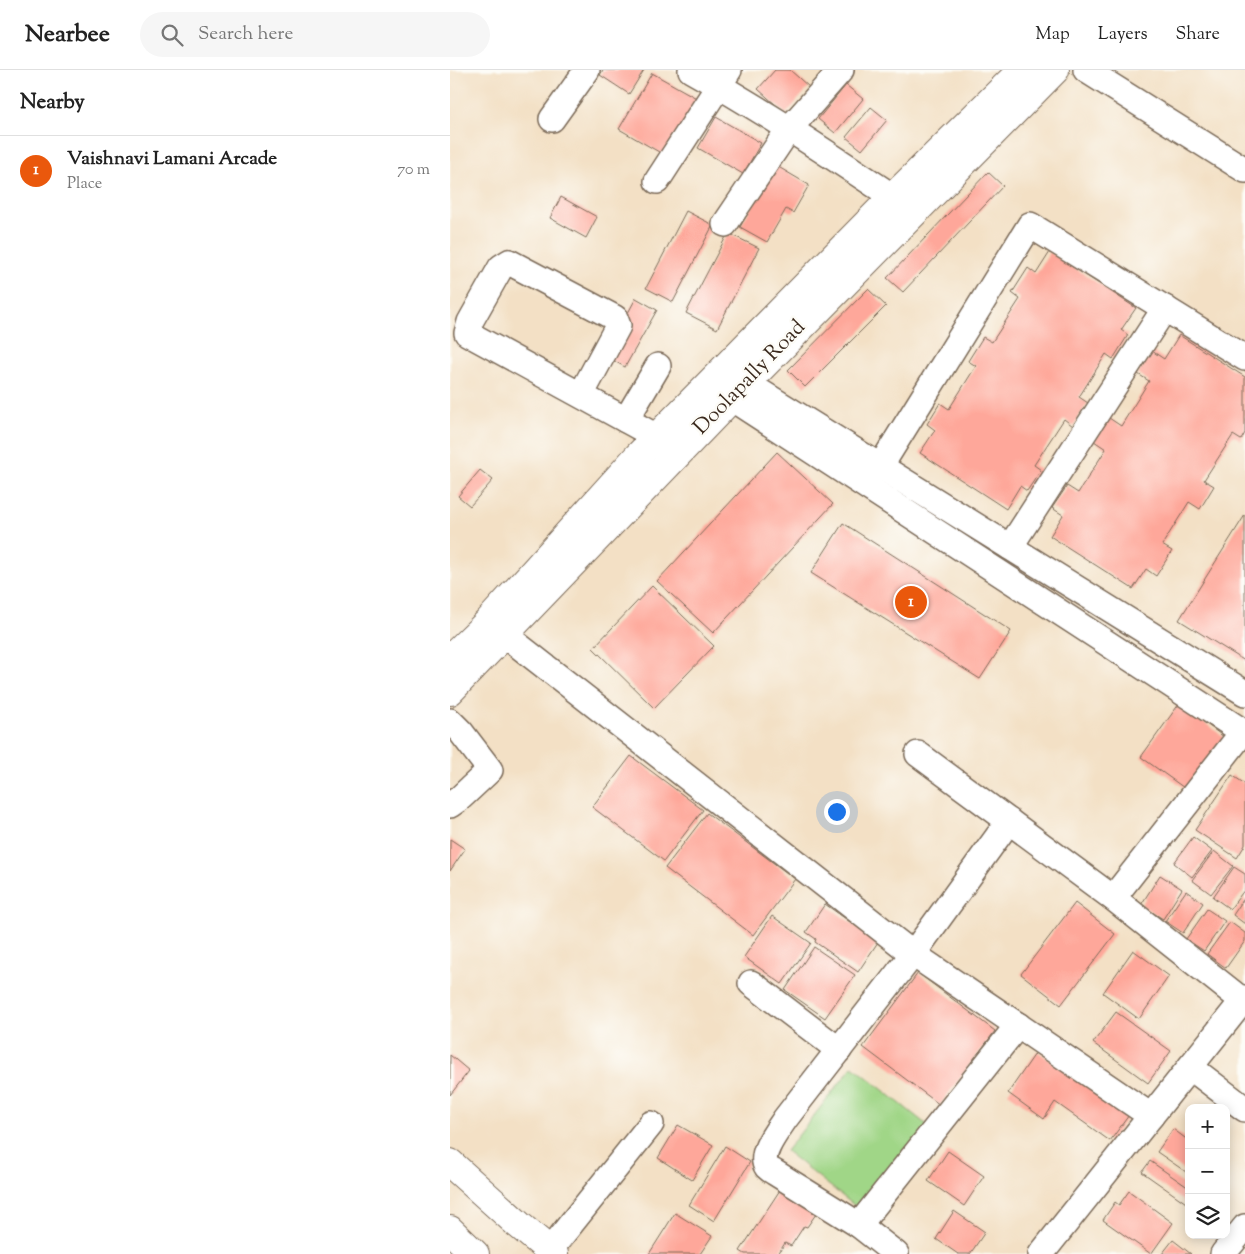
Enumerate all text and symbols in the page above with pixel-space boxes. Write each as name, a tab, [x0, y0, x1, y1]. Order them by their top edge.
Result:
search box	[140, 12, 490, 57]
text: Nearbee	[25, 18, 110, 52]
icon: search	[158, 21, 186, 49]
text: Search here	[198, 21, 293, 48]
text: Map	[1035, 22, 1070, 48]
text: Layers	[1098, 22, 1148, 48]
text: Share	[1176, 22, 1220, 48]
text: Nearby	[20, 88, 85, 118]
text: Vaishnavi Lamani Arcade	[67, 146, 277, 173]
text: 1	[33, 159, 39, 182]
text: 70 m	[397, 159, 430, 182]
text: Place	[67, 173, 102, 196]
street label: Doolapally Road	[687, 314, 813, 442]
pin: 1	[895, 583, 927, 621]
your location	[824, 799, 850, 825]
map controls	[1185, 1104, 1230, 1239]
button: +	[1185, 1104, 1230, 1149]
button: −	[1185, 1149, 1230, 1194]
button: layers	[1185, 1194, 1230, 1239]

